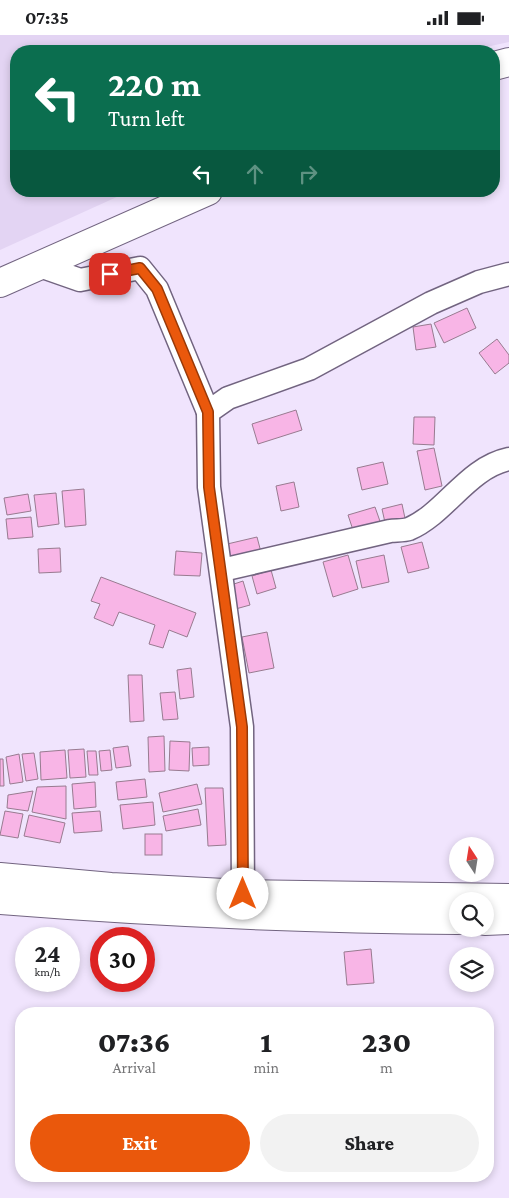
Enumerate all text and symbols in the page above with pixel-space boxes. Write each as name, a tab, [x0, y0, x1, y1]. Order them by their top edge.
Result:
text: 07:35	[25, 7, 69, 28]
icon: left	[25, 65, 90, 130]
text: 220 m	[108, 65, 201, 104]
text: Turn left	[108, 106, 185, 131]
icon: left	[188, 160, 216, 188]
icon: ahead	[241, 160, 269, 188]
icon: right	[294, 160, 322, 188]
pin	[89, 253, 131, 295]
icon: arrive	[96, 260, 124, 288]
north arrow	[449, 837, 494, 883]
map controls	[449, 837, 494, 992]
position arrow	[216, 867, 268, 919]
button: search	[449, 892, 494, 937]
speed limit sign: 30	[90, 927, 155, 992]
text: 24	[34, 940, 61, 967]
button: layers	[449, 947, 494, 992]
text: km/h	[35, 965, 60, 979]
text: 07:36	[98, 1025, 171, 1058]
text: 1	[260, 1025, 272, 1058]
text: 230	[362, 1025, 411, 1058]
text: Arrival	[112, 1059, 156, 1076]
text: min	[253, 1059, 279, 1076]
text: m	[380, 1059, 393, 1076]
button: Exit	[30, 1114, 250, 1172]
button: Share	[260, 1114, 479, 1172]

